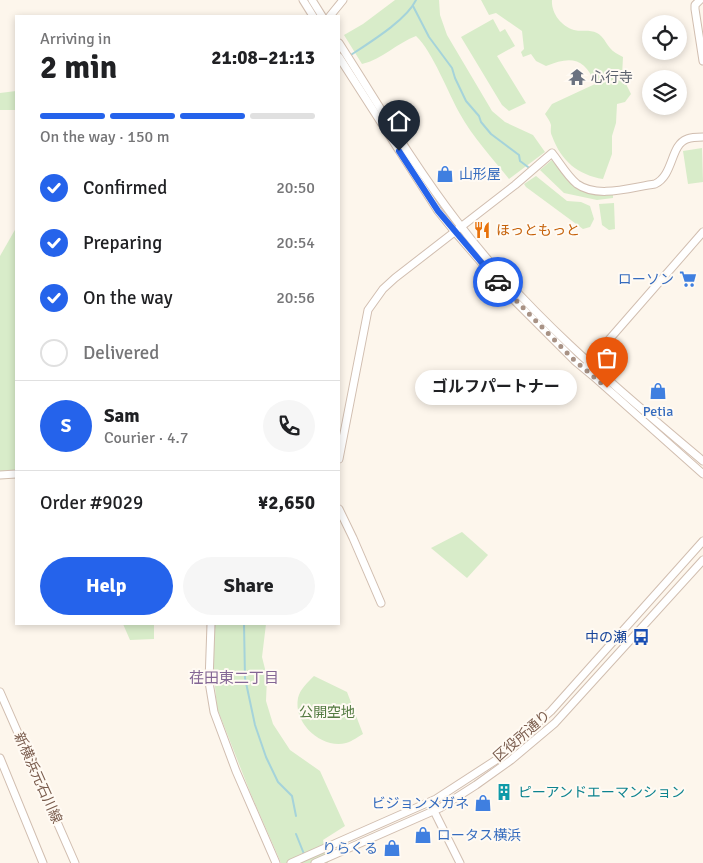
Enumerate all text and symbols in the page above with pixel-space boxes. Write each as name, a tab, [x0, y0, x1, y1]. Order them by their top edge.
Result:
map controls	[642, 15, 687, 115]
button: locate	[642, 15, 687, 60]
text: Arriving in	[40, 29, 111, 49]
text: 21:08–21:13	[211, 46, 315, 70]
text: 2 min	[40, 48, 117, 87]
temple icon: 心行寺	[567, 67, 587, 87]
place label: 心行寺	[591, 69, 633, 86]
button: layers	[642, 70, 687, 115]
pin	[378, 100, 420, 151]
icon: home	[385, 107, 413, 135]
text: On the way · 150 m	[40, 127, 170, 147]
shop icon: 山形屋	[435, 164, 455, 184]
place label: 山形屋	[459, 166, 501, 183]
icon: check	[40, 174, 68, 202]
text: Confirmed	[83, 176, 167, 200]
text: 20:50	[276, 178, 315, 198]
restaurant icon: ほっともっと	[472, 220, 492, 240]
place label: ほっともっと	[496, 222, 580, 239]
icon: check	[40, 229, 68, 257]
text: Preparing	[83, 231, 162, 255]
text: 20:54	[276, 233, 315, 253]
courier	[473, 257, 523, 307]
icon: car	[484, 268, 512, 296]
supermarket icon: ローソン	[678, 269, 698, 289]
place label: ローソン	[618, 271, 674, 288]
icon: check	[40, 284, 68, 312]
text: On the way	[83, 286, 173, 310]
text: 20:56	[276, 288, 315, 308]
pin	[586, 337, 628, 388]
text: Delivered	[83, 341, 159, 365]
icon: bag	[593, 344, 621, 372]
callout: ゴルフパートナー	[414, 370, 577, 406]
text: ゴルフパートナー	[432, 377, 560, 397]
shop icon: Petia	[648, 381, 668, 401]
button: phone	[263, 400, 315, 452]
place label: Petia	[643, 403, 673, 420]
text: Sam	[104, 404, 140, 428]
text: S	[61, 414, 71, 438]
text: Courier · 4.7	[104, 428, 188, 448]
text: Order #9029	[40, 491, 143, 515]
text: ¥2,650	[258, 491, 315, 515]
button: Help	[40, 557, 173, 615]
button: Share	[183, 557, 315, 615]
bus stop icon: 中の瀬	[631, 627, 651, 647]
place label: 中の瀬	[585, 629, 627, 646]
district label: 荏田東二丁目	[189, 669, 279, 687]
park label: 公開空地	[299, 704, 355, 721]
street label: 区役所通り	[490, 707, 554, 765]
street label: 新横浜元石川線	[10, 730, 66, 826]
building icon: ピーアンドエーマンション	[494, 782, 514, 802]
place label: ピーアンドエーマンション	[518, 784, 685, 801]
shop icon: ビジョンメガネ	[473, 793, 493, 813]
place label: ビジョンメガネ	[371, 795, 469, 812]
shop icon: ロータス横浜	[413, 825, 433, 845]
place label: ロータス横浜	[437, 827, 521, 844]
shop icon: りらくる	[382, 838, 402, 858]
place label: りらくる	[322, 840, 378, 857]

